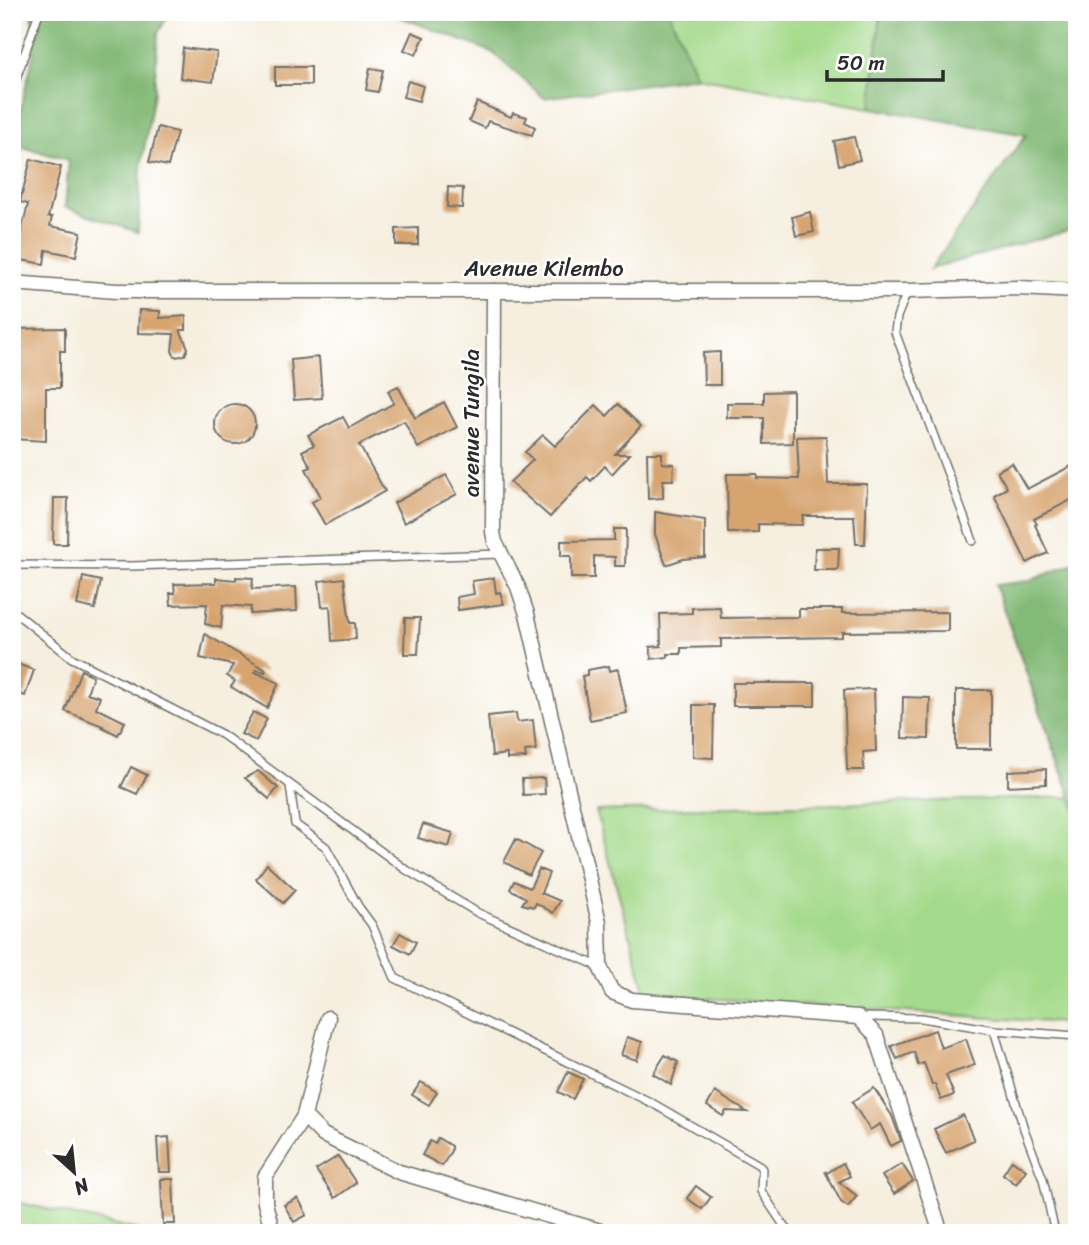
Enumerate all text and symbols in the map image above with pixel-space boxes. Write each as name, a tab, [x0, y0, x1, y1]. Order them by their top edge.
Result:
scale bar	[827, 38, 942, 82]
text: 50 m	[837, 44, 885, 82]
street label: Avenue Kilembo	[463, 248, 624, 289]
street label: avenue Tungila	[451, 349, 492, 497]
north arrow	[38, 1136, 108, 1206]
text: N	[67, 1169, 96, 1205]

